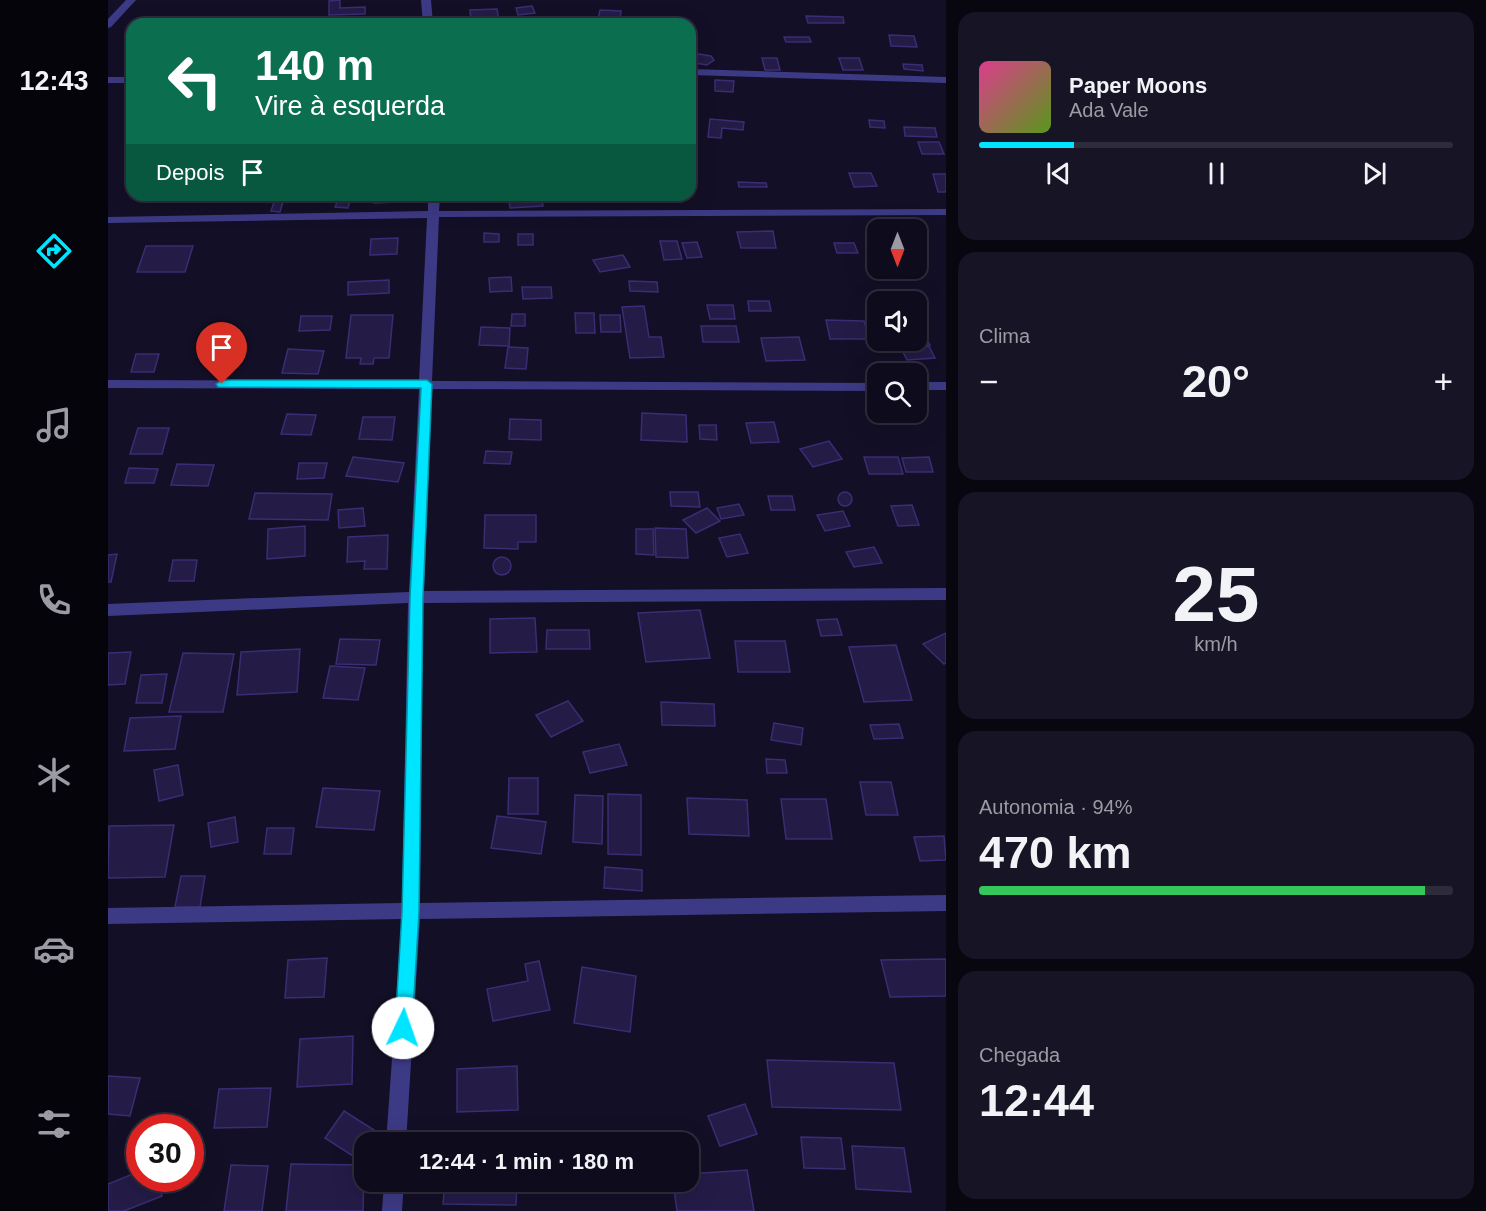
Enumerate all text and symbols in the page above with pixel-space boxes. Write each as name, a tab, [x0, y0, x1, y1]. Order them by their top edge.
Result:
icon: left	[156, 42, 234, 120]
text: 140 m	[255, 42, 374, 89]
text: 12:43	[19, 66, 89, 96]
text: Paper Moons	[1069, 73, 1207, 98]
text: Vire à esquerda	[255, 91, 445, 121]
text: Ada Vale	[1069, 99, 1149, 121]
icon: arrive	[236, 156, 269, 189]
icon: previous	[1042, 157, 1075, 190]
icon: pause	[1200, 157, 1233, 190]
icon: next	[1358, 157, 1391, 190]
text: Depois	[156, 160, 224, 185]
north arrow	[867, 219, 927, 279]
map controls	[867, 219, 927, 423]
icon: directions	[33, 230, 75, 272]
button: sound	[867, 291, 927, 351]
pin	[196, 322, 247, 384]
text: Clima	[979, 325, 1030, 347]
icon: arrive	[205, 331, 238, 364]
text: 20°	[1182, 356, 1250, 407]
button: search	[867, 363, 927, 423]
text: −	[979, 363, 998, 400]
text: +	[1434, 363, 1453, 400]
icon: music	[33, 404, 75, 446]
text: 25	[1173, 550, 1259, 638]
icon: phone	[33, 579, 75, 621]
text: km/h	[1194, 633, 1238, 655]
icon: climate	[33, 754, 75, 796]
text: Autonomia · 94%	[979, 796, 1132, 818]
text: 470 km	[979, 827, 1132, 878]
icon: car	[33, 928, 75, 970]
position arrow	[371, 996, 435, 1060]
text: Chegada	[979, 1044, 1060, 1066]
text: 12:44	[979, 1075, 1094, 1126]
icon: filters	[33, 1103, 75, 1145]
speed limit sign: 30	[126, 1114, 204, 1192]
text: 12:44 · 1 min · 180 m	[419, 1149, 634, 1174]

